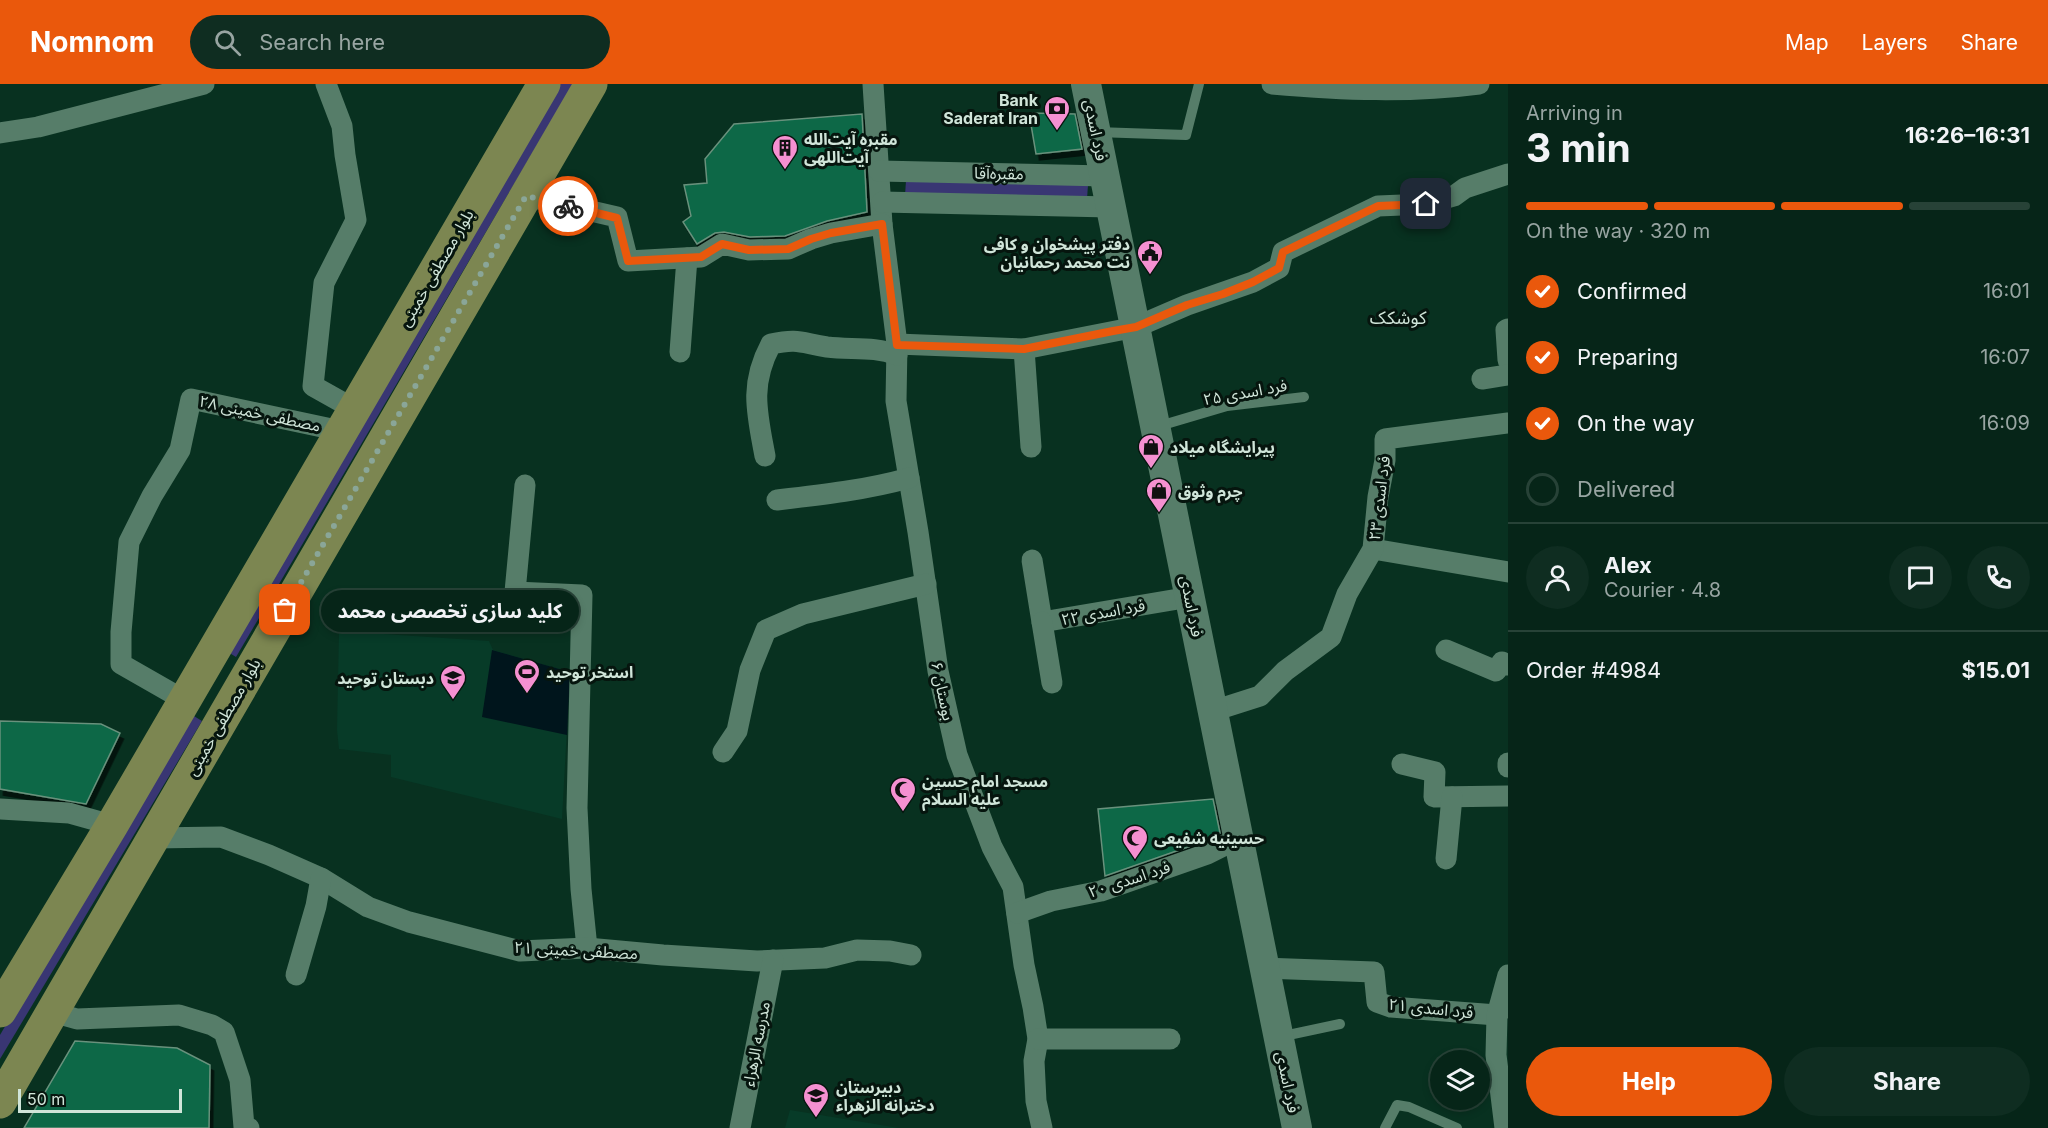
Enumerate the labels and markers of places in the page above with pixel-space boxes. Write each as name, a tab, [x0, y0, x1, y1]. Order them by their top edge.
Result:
place label: Bank Saderat Iran	[943, 90, 1039, 128]
bank icon: Bank Saderat Iran	[1042, 94, 1072, 132]
place label: مقبره آیت‌الله آیت‌اللهی	[804, 129, 898, 167]
building icon: مقبره آیت‌الله آیت‌اللهی	[770, 133, 800, 171]
pin	[1400, 178, 1451, 229]
place label: دفتر پیشخوان و کافی نت محمد رحمانیان	[984, 234, 1130, 272]
public building icon: دفتر پیشخوان و کافی نت محمد رحمانیان	[1135, 238, 1165, 276]
shop icon: پیرایشگاه میلاد	[1136, 432, 1166, 470]
place label: پیرایشگاه میلاد	[1170, 437, 1275, 458]
shop icon: چرم وثوق	[1144, 476, 1174, 514]
place label: چرم وثوق	[1178, 481, 1243, 503]
pin	[259, 584, 310, 635]
callout: کلید سازی تخصصی محمد	[321, 589, 579, 631]
sports icon: استخر توحید	[512, 657, 542, 695]
place label: استخر توحید	[546, 662, 633, 682]
school or university icon: دبستان توحید	[438, 663, 468, 701]
place label: دبستان توحید	[337, 668, 434, 688]
place label: مسجد امام حسین علیه السلام	[922, 771, 1048, 811]
mosque icon: مسجد امام حسین علیه السلام	[888, 775, 918, 813]
mosque icon: حسینیه شفیعی	[1120, 823, 1150, 861]
place label: حسینیه شفیعی	[1154, 828, 1264, 848]
place label: دبیرستان دخترانه الزهراء	[836, 1077, 934, 1115]
school or university icon: دبیرستان دخترانه الزهراء	[801, 1081, 831, 1119]

